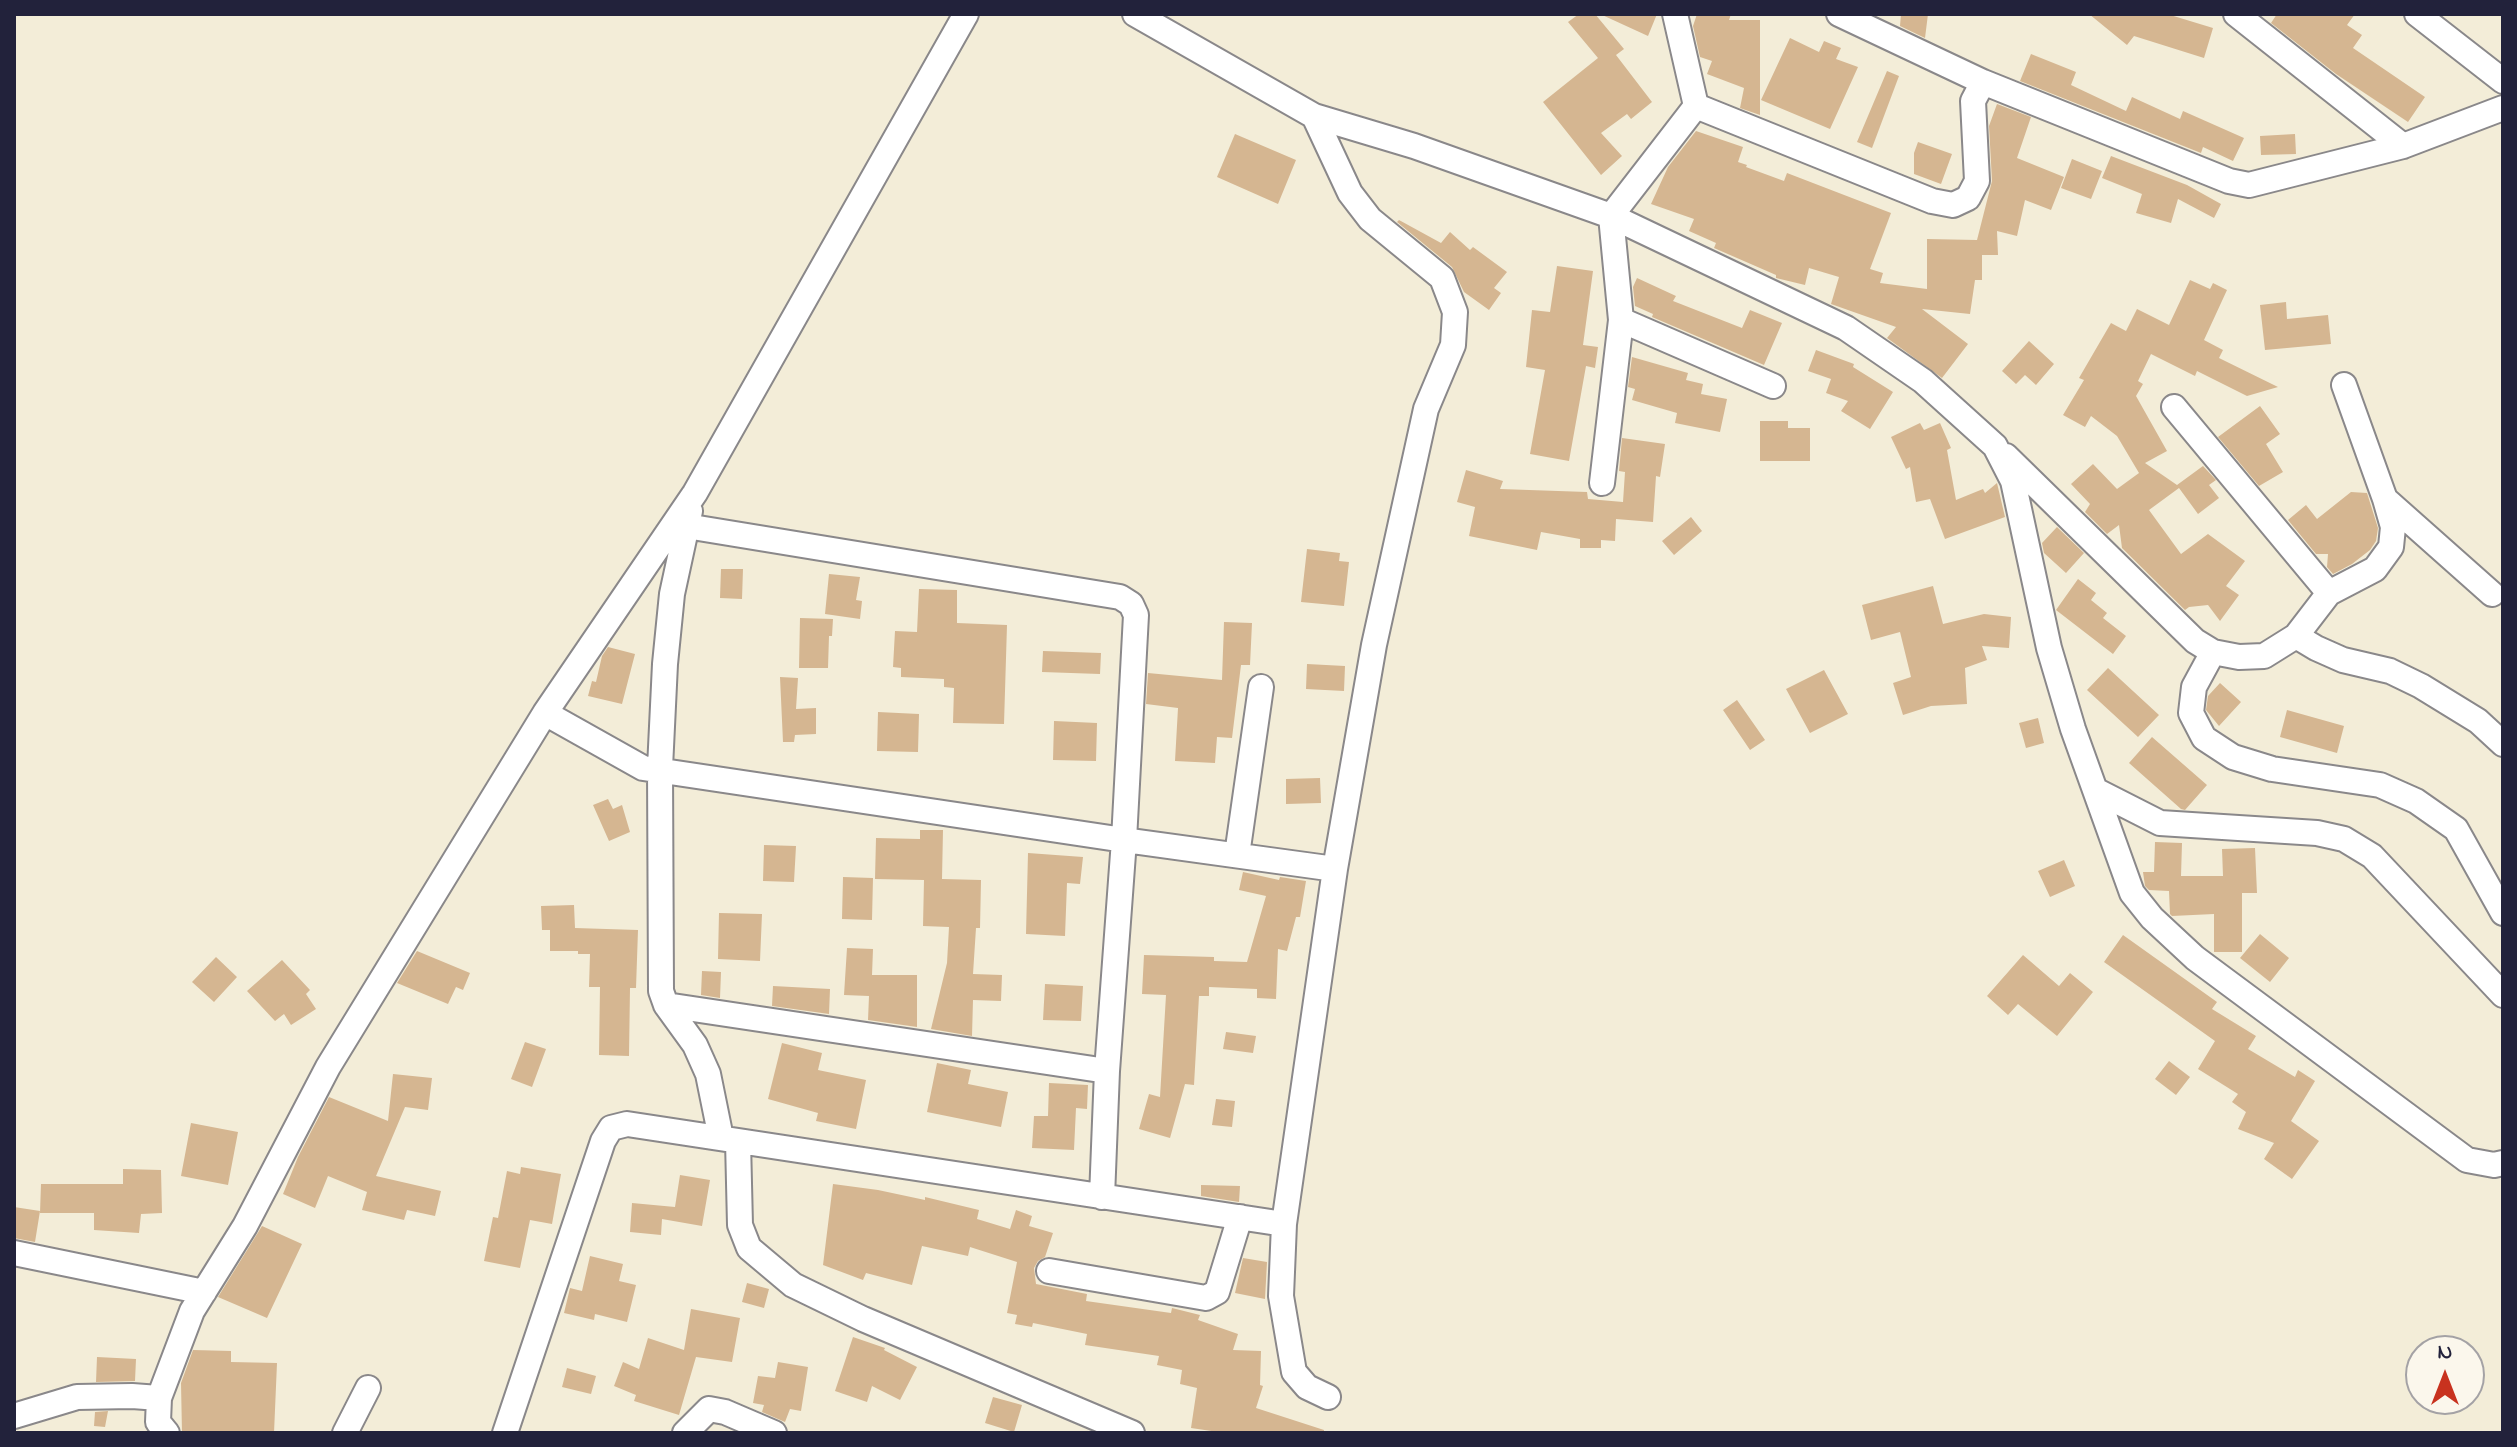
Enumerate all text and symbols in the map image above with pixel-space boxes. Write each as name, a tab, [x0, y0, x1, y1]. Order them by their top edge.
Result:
north arrow	[2405, 1335, 2485, 1415]
text: N	[2438, 1337, 2452, 1369]

